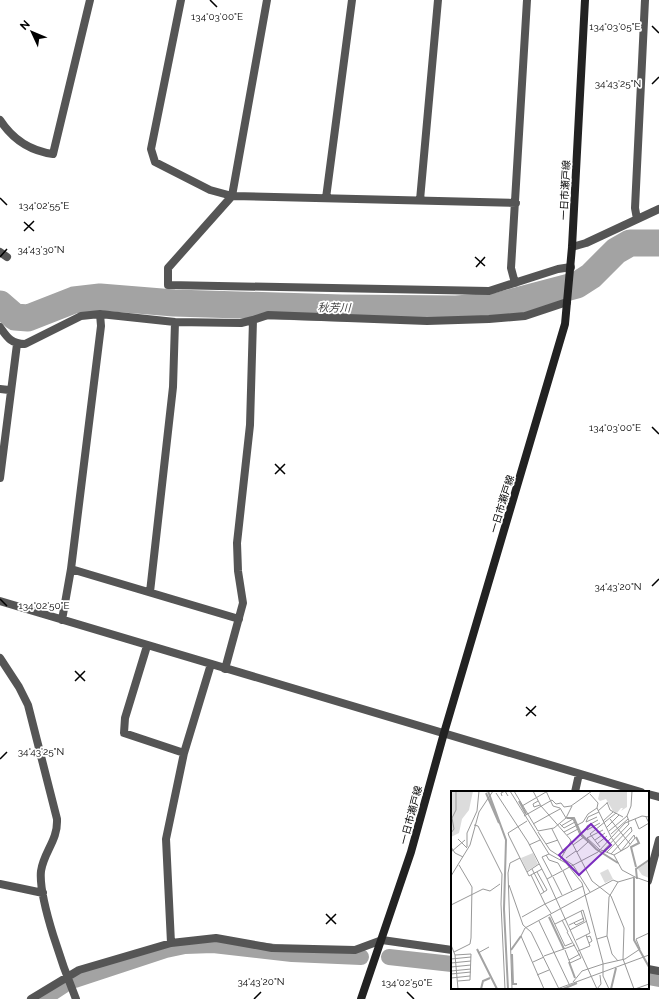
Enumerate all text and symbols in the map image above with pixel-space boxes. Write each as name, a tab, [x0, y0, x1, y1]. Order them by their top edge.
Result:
text: 134°03'00"E	[191, 11, 243, 22]
north arrow	[12, 12, 52, 52]
text: N	[18, 18, 33, 33]
text: 134°03'05"E	[589, 21, 641, 32]
text: 34°43'25"N	[595, 78, 641, 89]
street label: 一日市瀬戸線	[558, 160, 572, 220]
text: 134°02'55"E	[19, 200, 69, 211]
text: 34°43'30"N	[17, 244, 65, 255]
water label: 秋芳川	[317, 301, 352, 315]
text: 134°03'00"E	[589, 422, 641, 433]
street label: 一日市瀬戸線	[488, 474, 516, 534]
text: 34°43'20"N	[594, 581, 642, 592]
text: 134°02'50"E	[18, 600, 70, 611]
text: 34°43'25"N	[18, 746, 64, 757]
street label: 一日市瀬戸線	[398, 785, 424, 845]
inset map	[451, 791, 649, 989]
text: 34°43'20"N	[237, 976, 285, 987]
text: 134°02'50"E	[381, 977, 433, 988]

